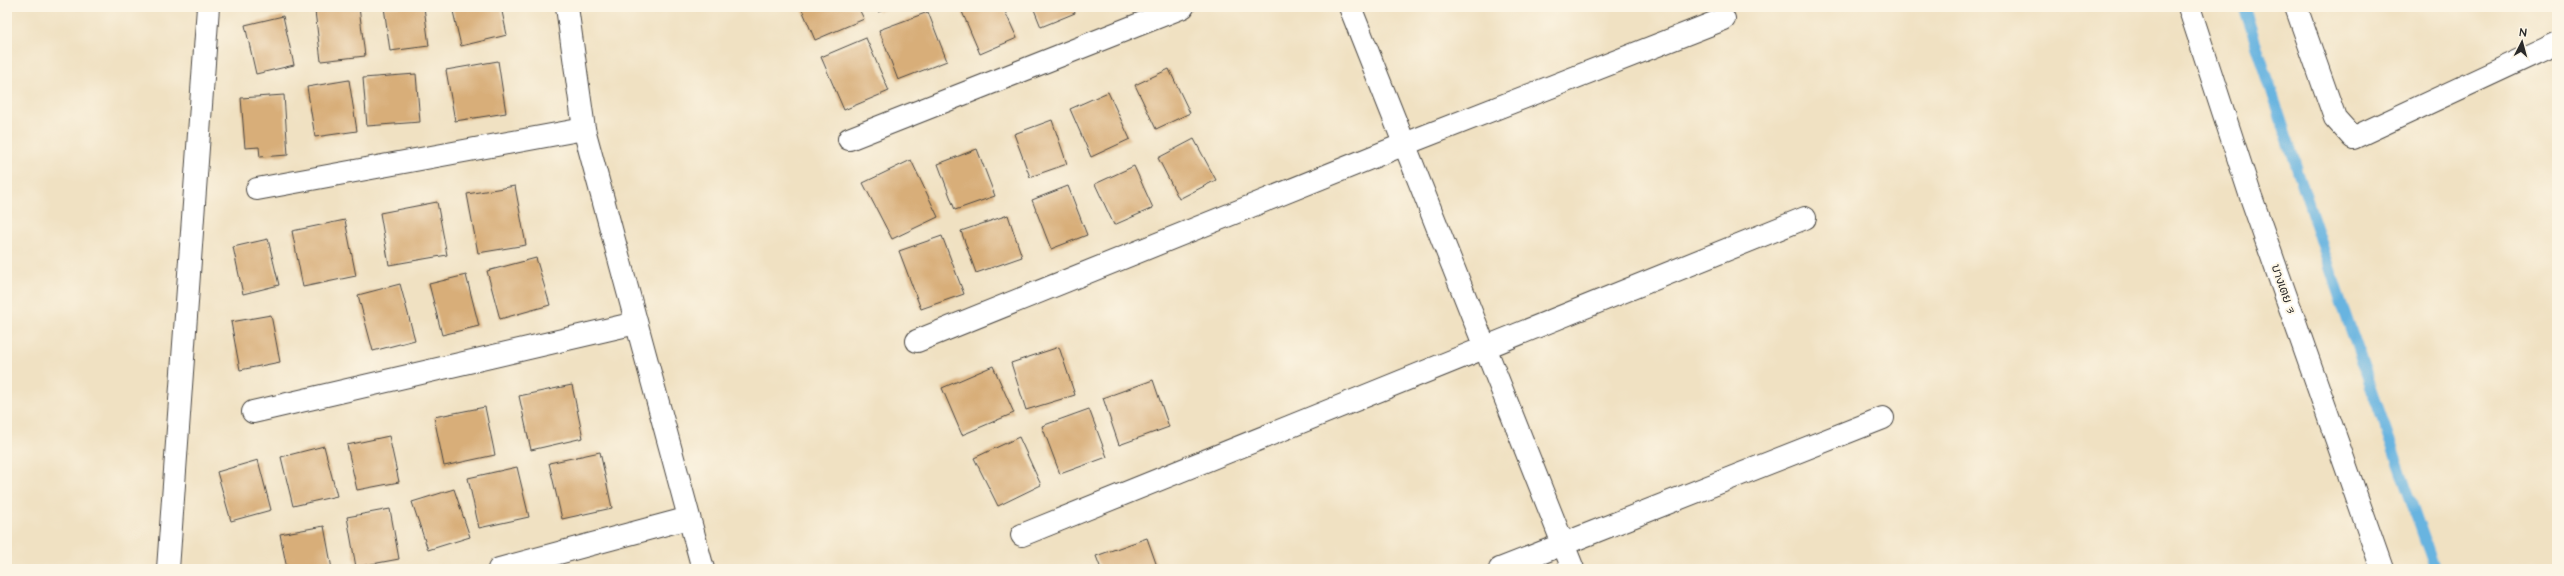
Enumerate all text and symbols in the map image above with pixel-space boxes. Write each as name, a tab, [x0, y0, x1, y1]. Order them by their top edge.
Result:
north arrow	[2502, 22, 2542, 62]
text: N	[2519, 25, 2527, 40]
street label: บางเตย 3	[2267, 262, 2299, 316]

